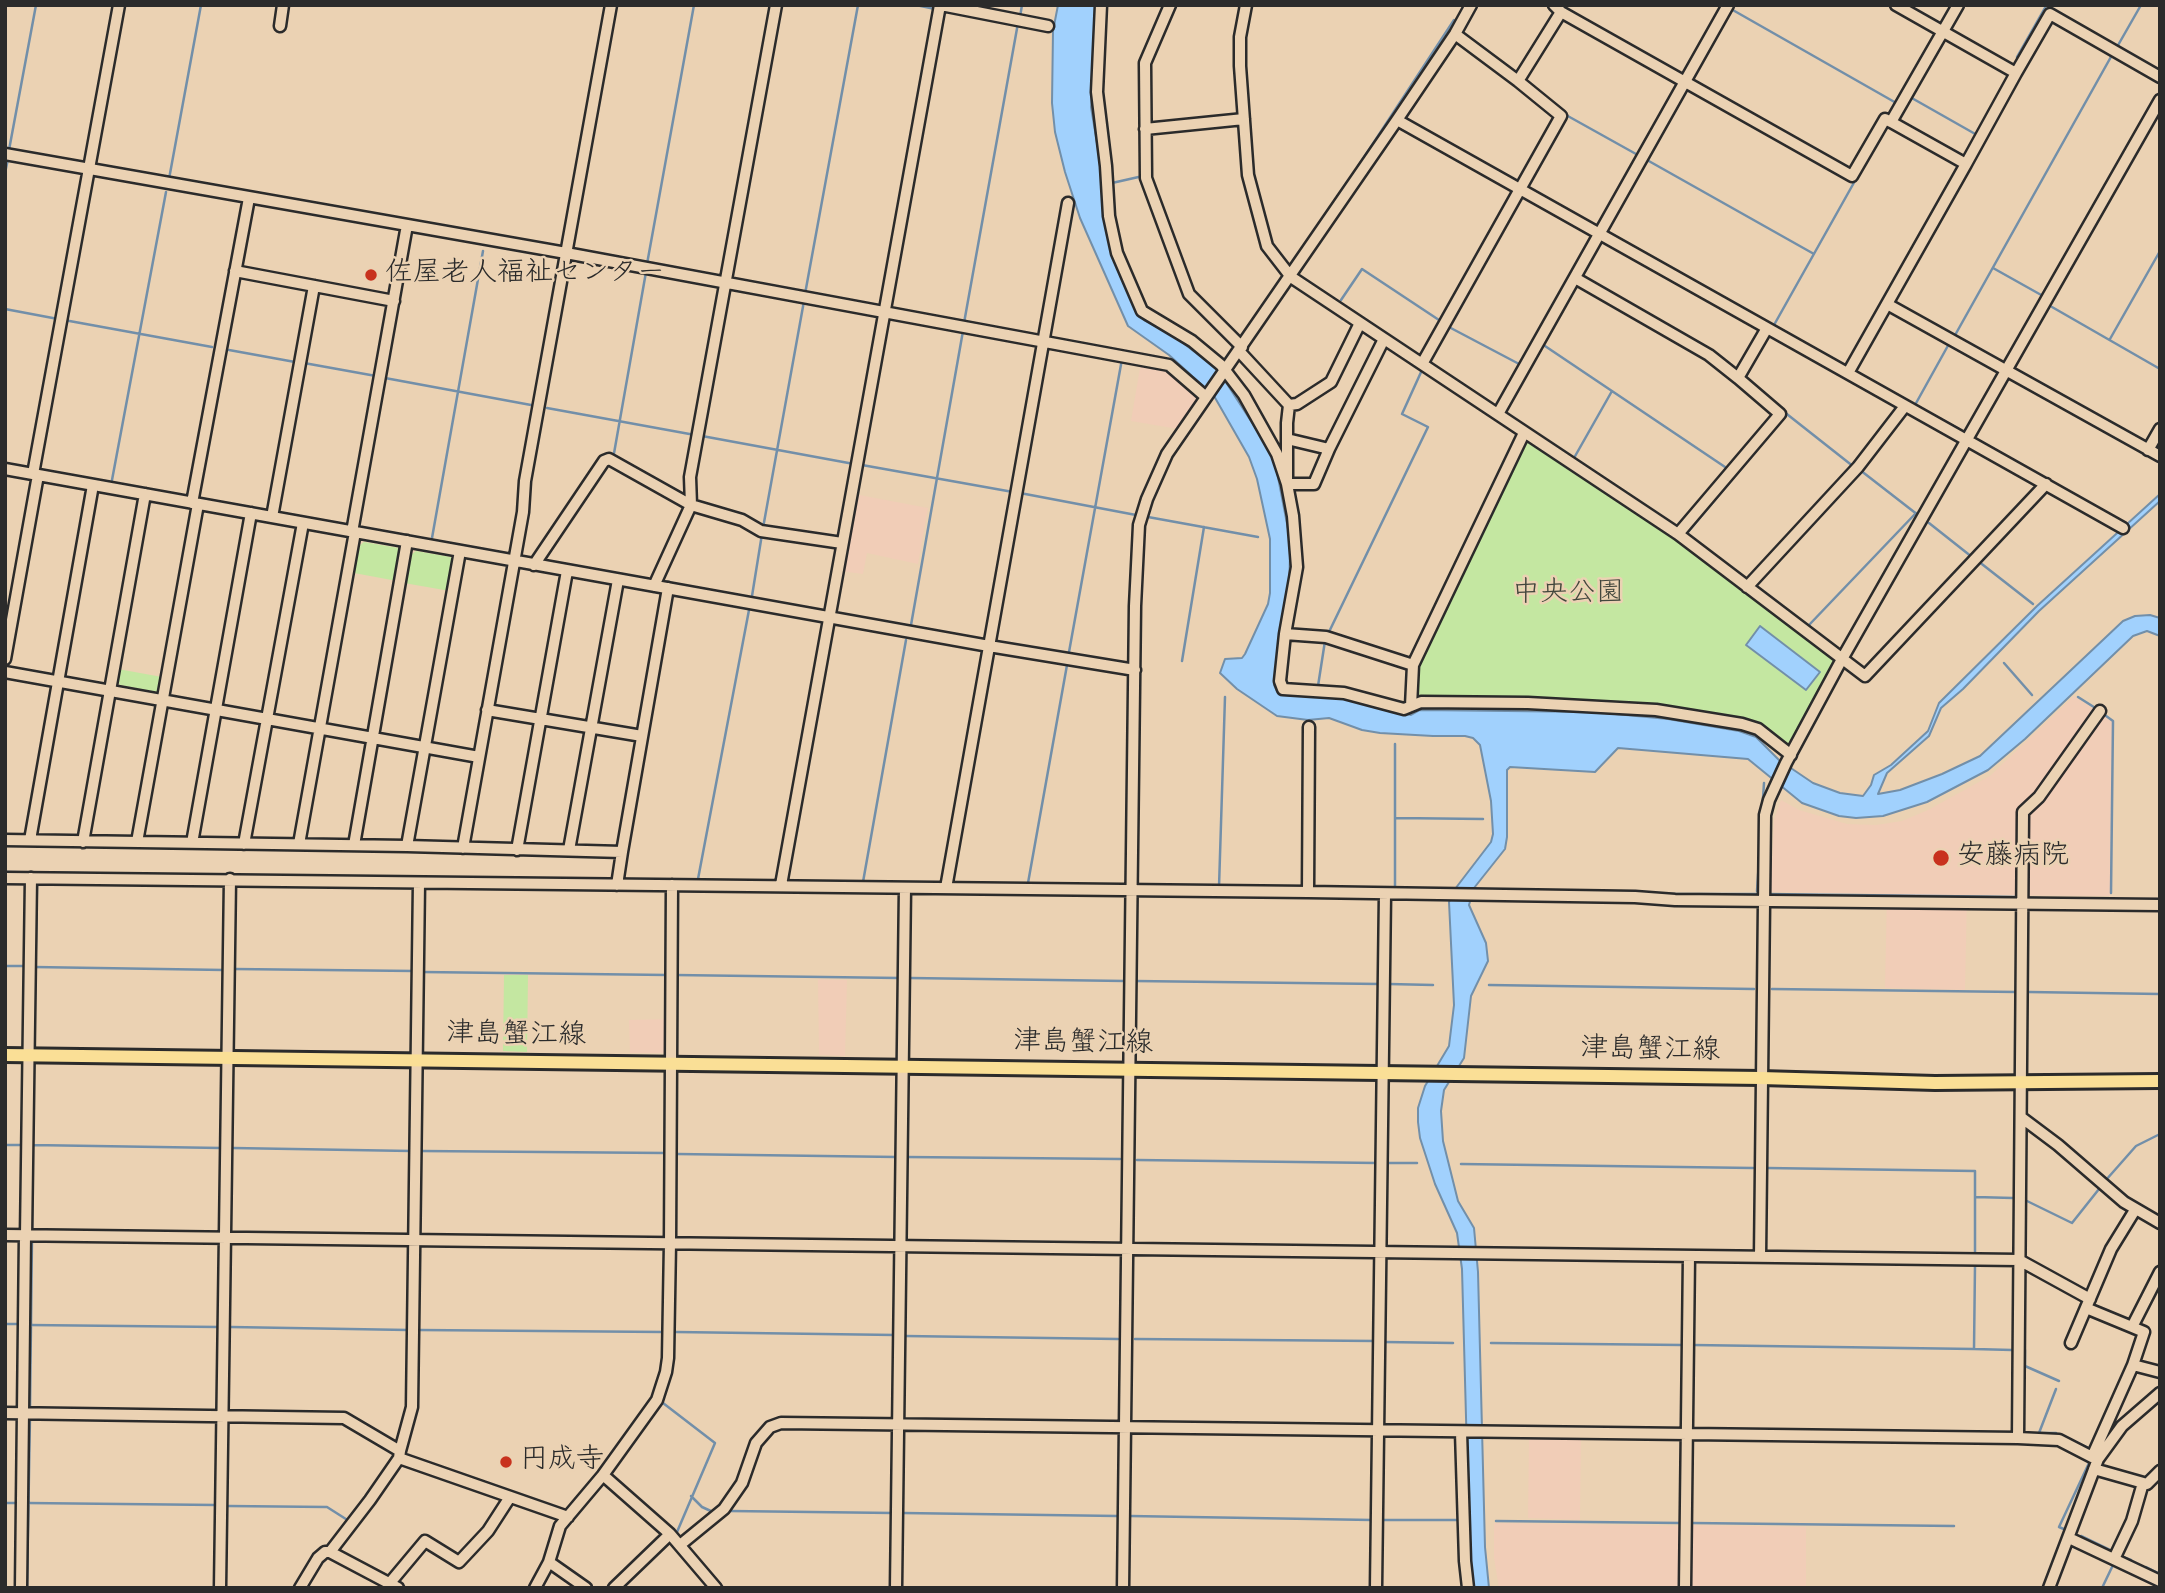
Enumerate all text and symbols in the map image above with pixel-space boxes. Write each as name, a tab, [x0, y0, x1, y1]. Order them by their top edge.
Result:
place label: 佐屋老人福祉センター	[385, 258, 665, 292]
marker: 佐屋老人福祉センター	[363, 267, 379, 283]
park label: 中央公園	[1512, 578, 1624, 612]
place label: 安藤病院	[1957, 841, 2069, 875]
marker: 安藤病院	[1931, 848, 1951, 868]
street label: 津島蟹江線	[446, 1019, 586, 1055]
street label: 津島蟹江線	[1013, 1027, 1153, 1063]
street label: 津島蟹江線	[1580, 1034, 1720, 1070]
place label: 円成寺	[520, 1445, 604, 1479]
marker: 円成寺	[498, 1454, 514, 1470]

